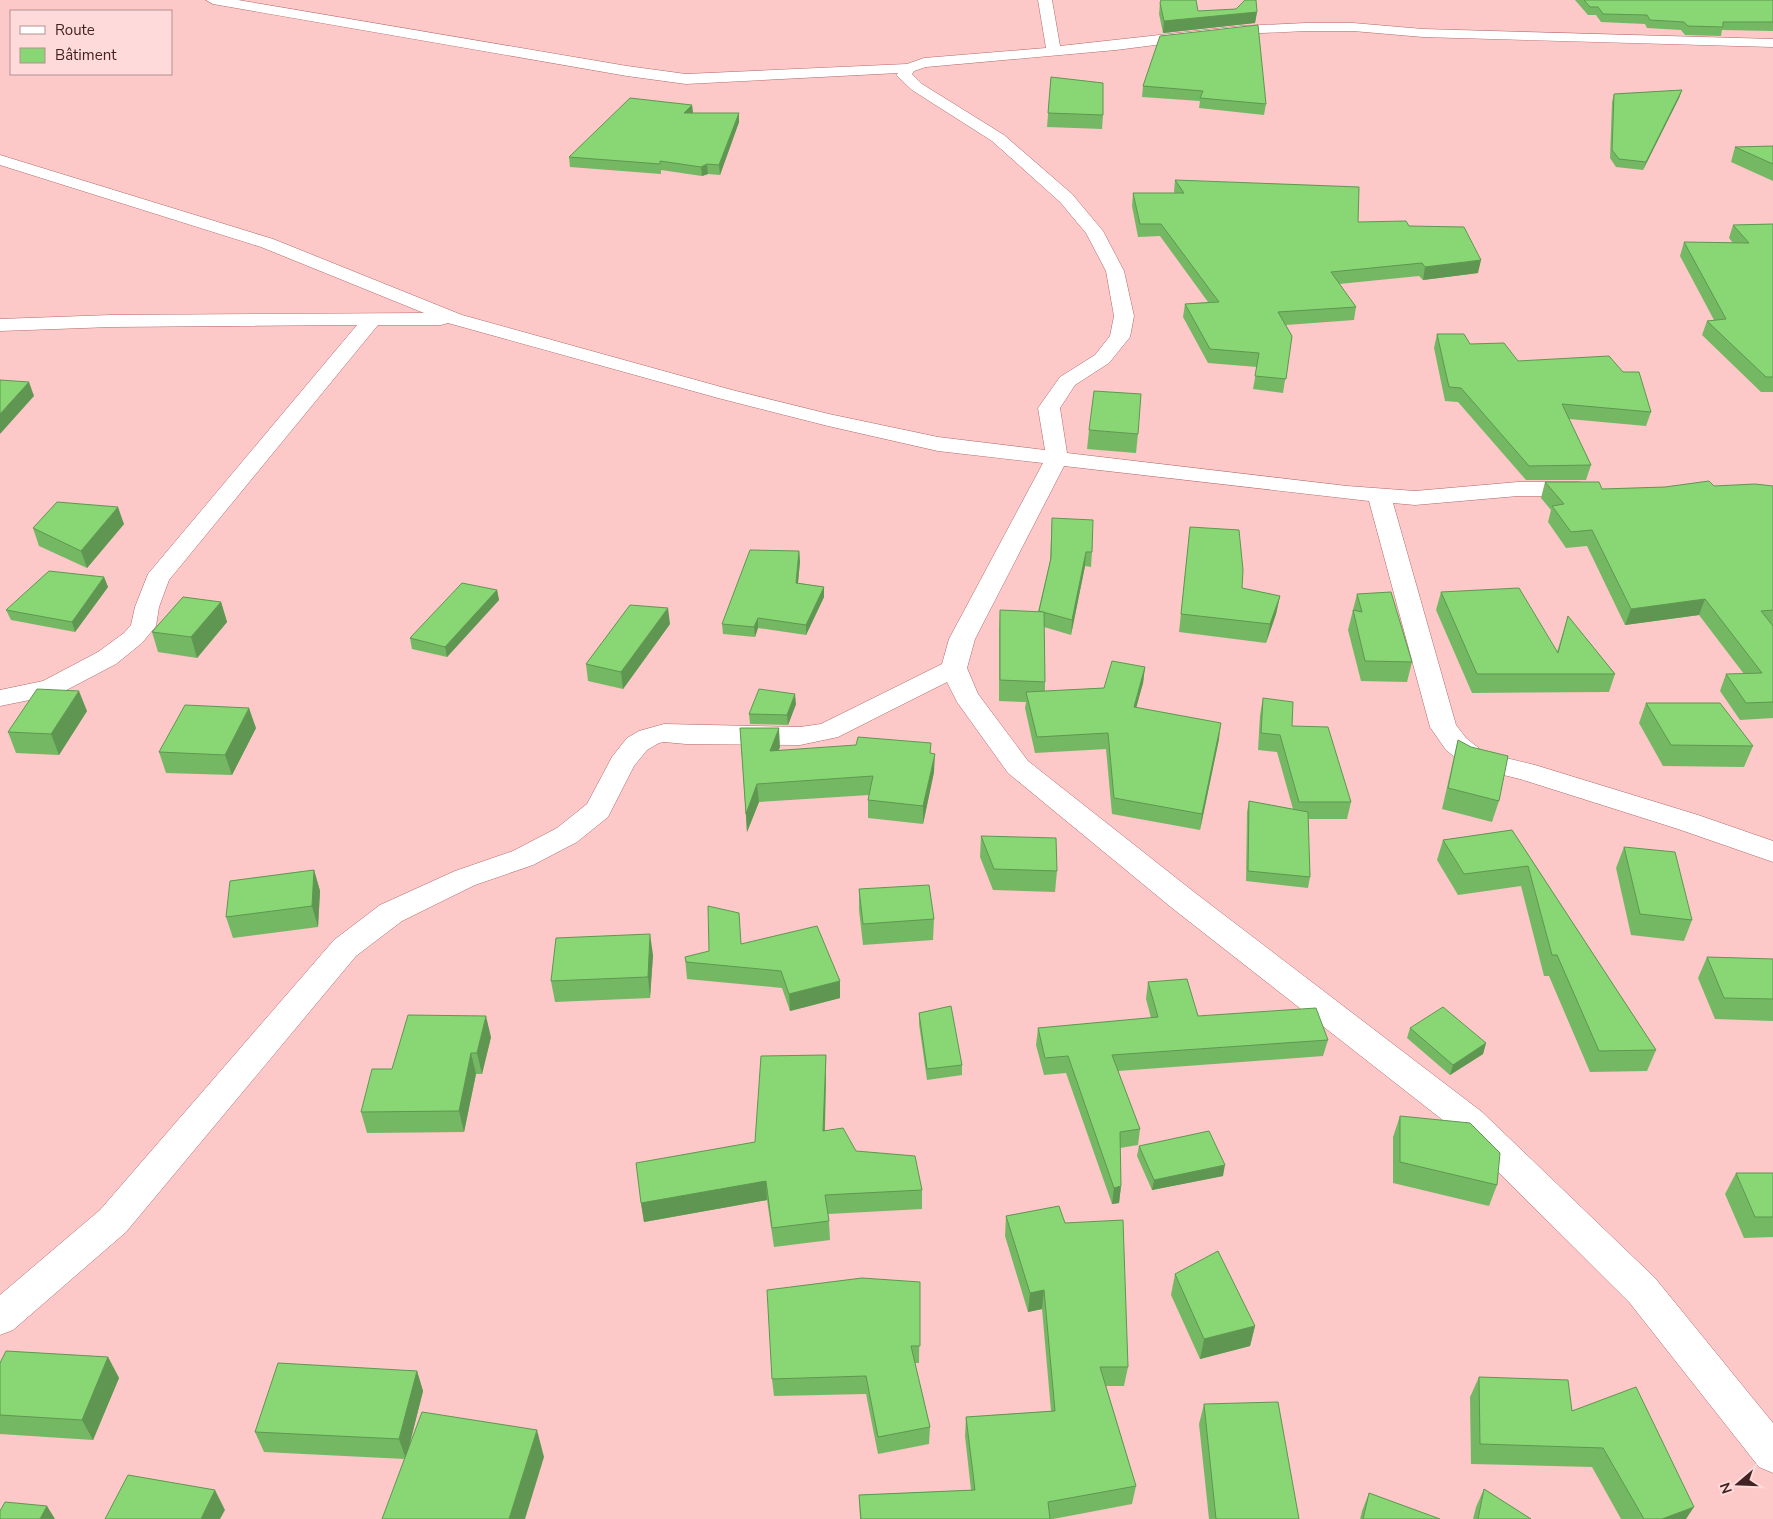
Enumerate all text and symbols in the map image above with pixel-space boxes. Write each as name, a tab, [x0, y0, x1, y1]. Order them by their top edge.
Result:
legend	[10, 10, 172, 75]
text: Route	[55, 20, 95, 40]
text: Bâtiment	[55, 45, 117, 65]
north arrow	[1713, 1459, 1763, 1509]
text: N	[1715, 1480, 1737, 1496]

